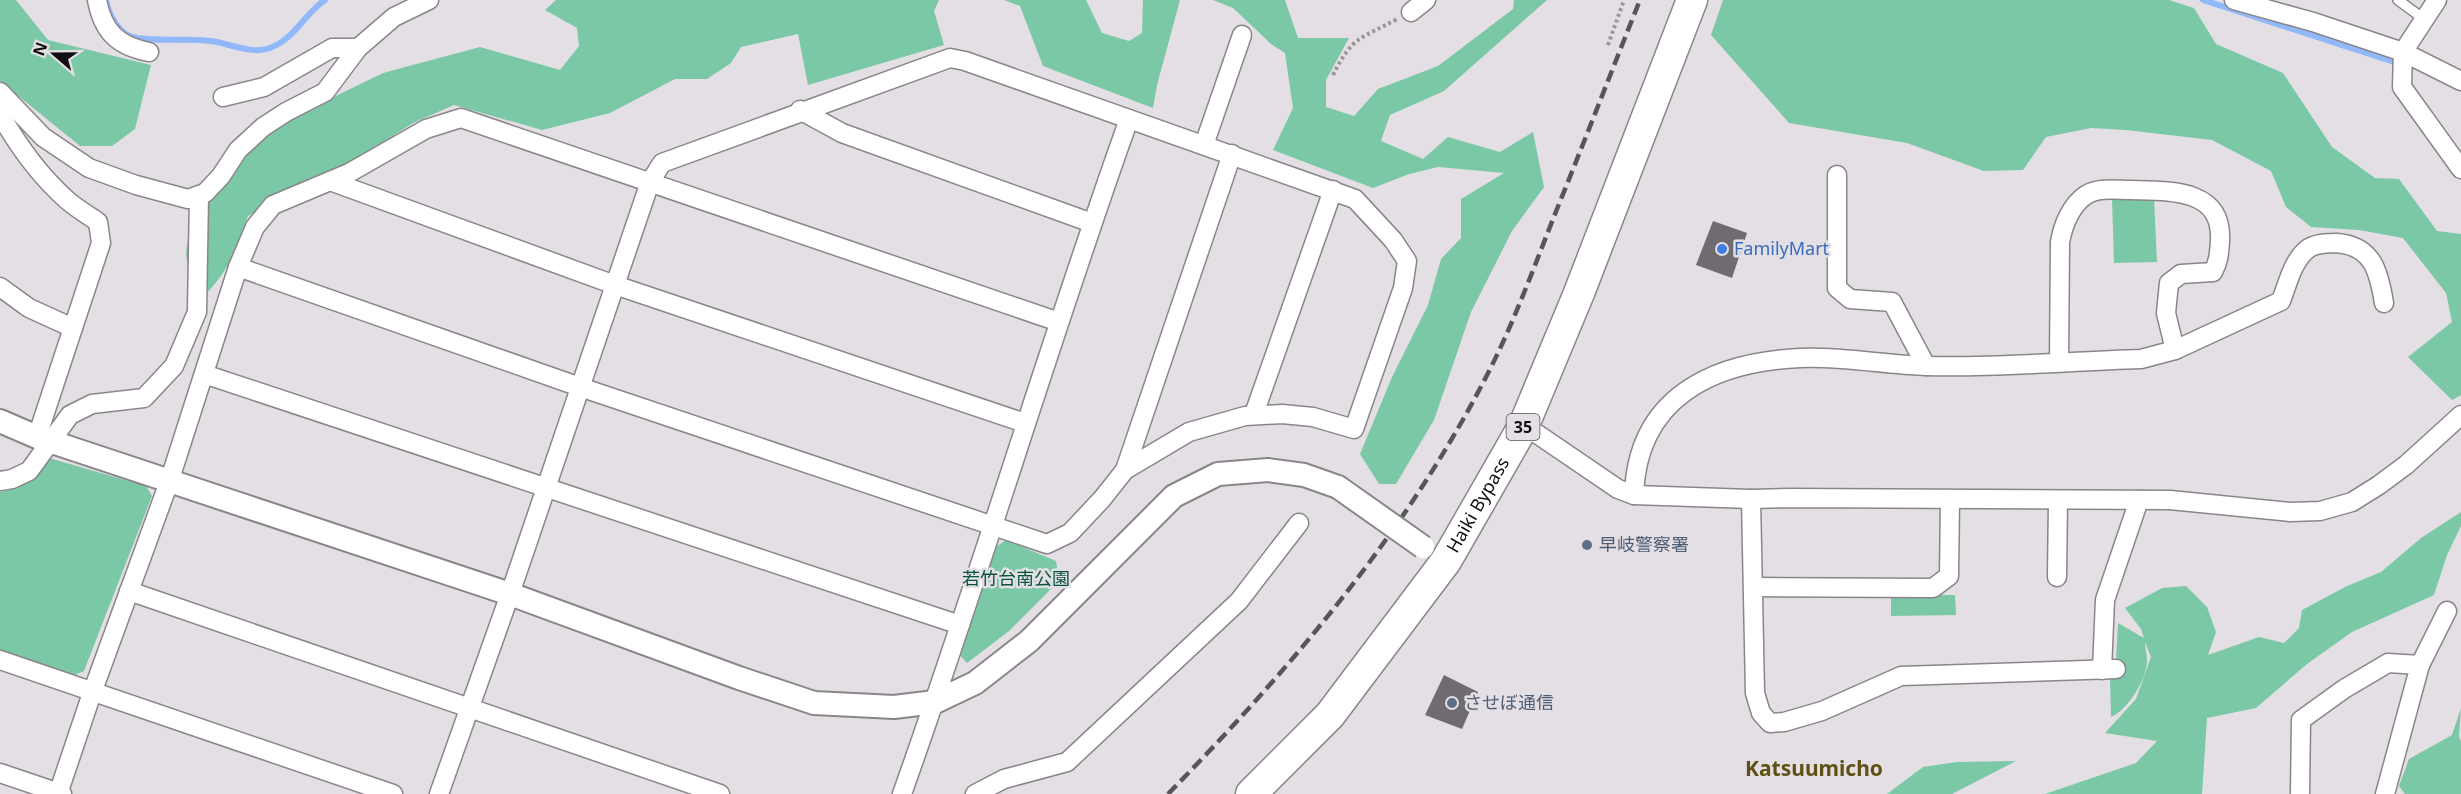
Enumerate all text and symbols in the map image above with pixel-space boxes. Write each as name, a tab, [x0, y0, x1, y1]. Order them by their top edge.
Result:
north arrow	[24, 24, 84, 84]
text: N	[27, 39, 52, 59]
place label: FamilyMart	[1734, 236, 1830, 260]
marker: FamilyMart	[1715, 242, 1729, 256]
road number: 35	[1506, 414, 1540, 440]
street label: Haiki Bypass	[1440, 452, 1514, 557]
place label: 早岐警察署	[1599, 532, 1689, 556]
marker: 早岐警察署	[1580, 538, 1594, 552]
park label: 若竹台南公園	[962, 566, 1070, 590]
place label: させぼ通信	[1464, 690, 1554, 714]
marker: させぼ通信	[1445, 696, 1459, 710]
district label: Katsuumicho	[1745, 754, 1883, 782]

